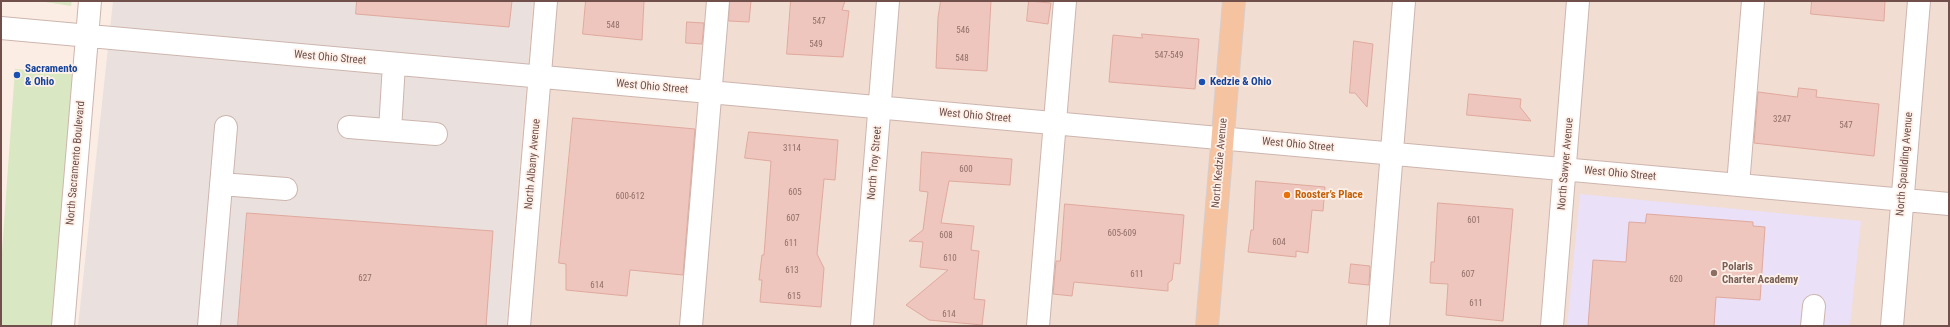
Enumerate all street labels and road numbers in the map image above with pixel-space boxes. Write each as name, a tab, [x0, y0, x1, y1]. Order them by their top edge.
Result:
street label: West Ohio Street	[293, 48, 367, 68]
street label: West Ohio Street	[615, 77, 689, 97]
street label: North Sacramento Boulevard	[64, 100, 88, 226]
street label: West Ohio Street	[938, 106, 1012, 126]
street label: North Spaulding Avenue	[1894, 112, 1916, 216]
street label: North Kedzie Avenue	[1209, 117, 1231, 209]
street label: North Sawyer Avenue	[1555, 117, 1577, 211]
street label: North Albany Avenue	[522, 118, 544, 210]
street label: North Troy Street	[865, 126, 885, 200]
street label: West Ohio Street	[1261, 135, 1335, 155]
street label: West Ohio Street	[1583, 164, 1657, 184]

